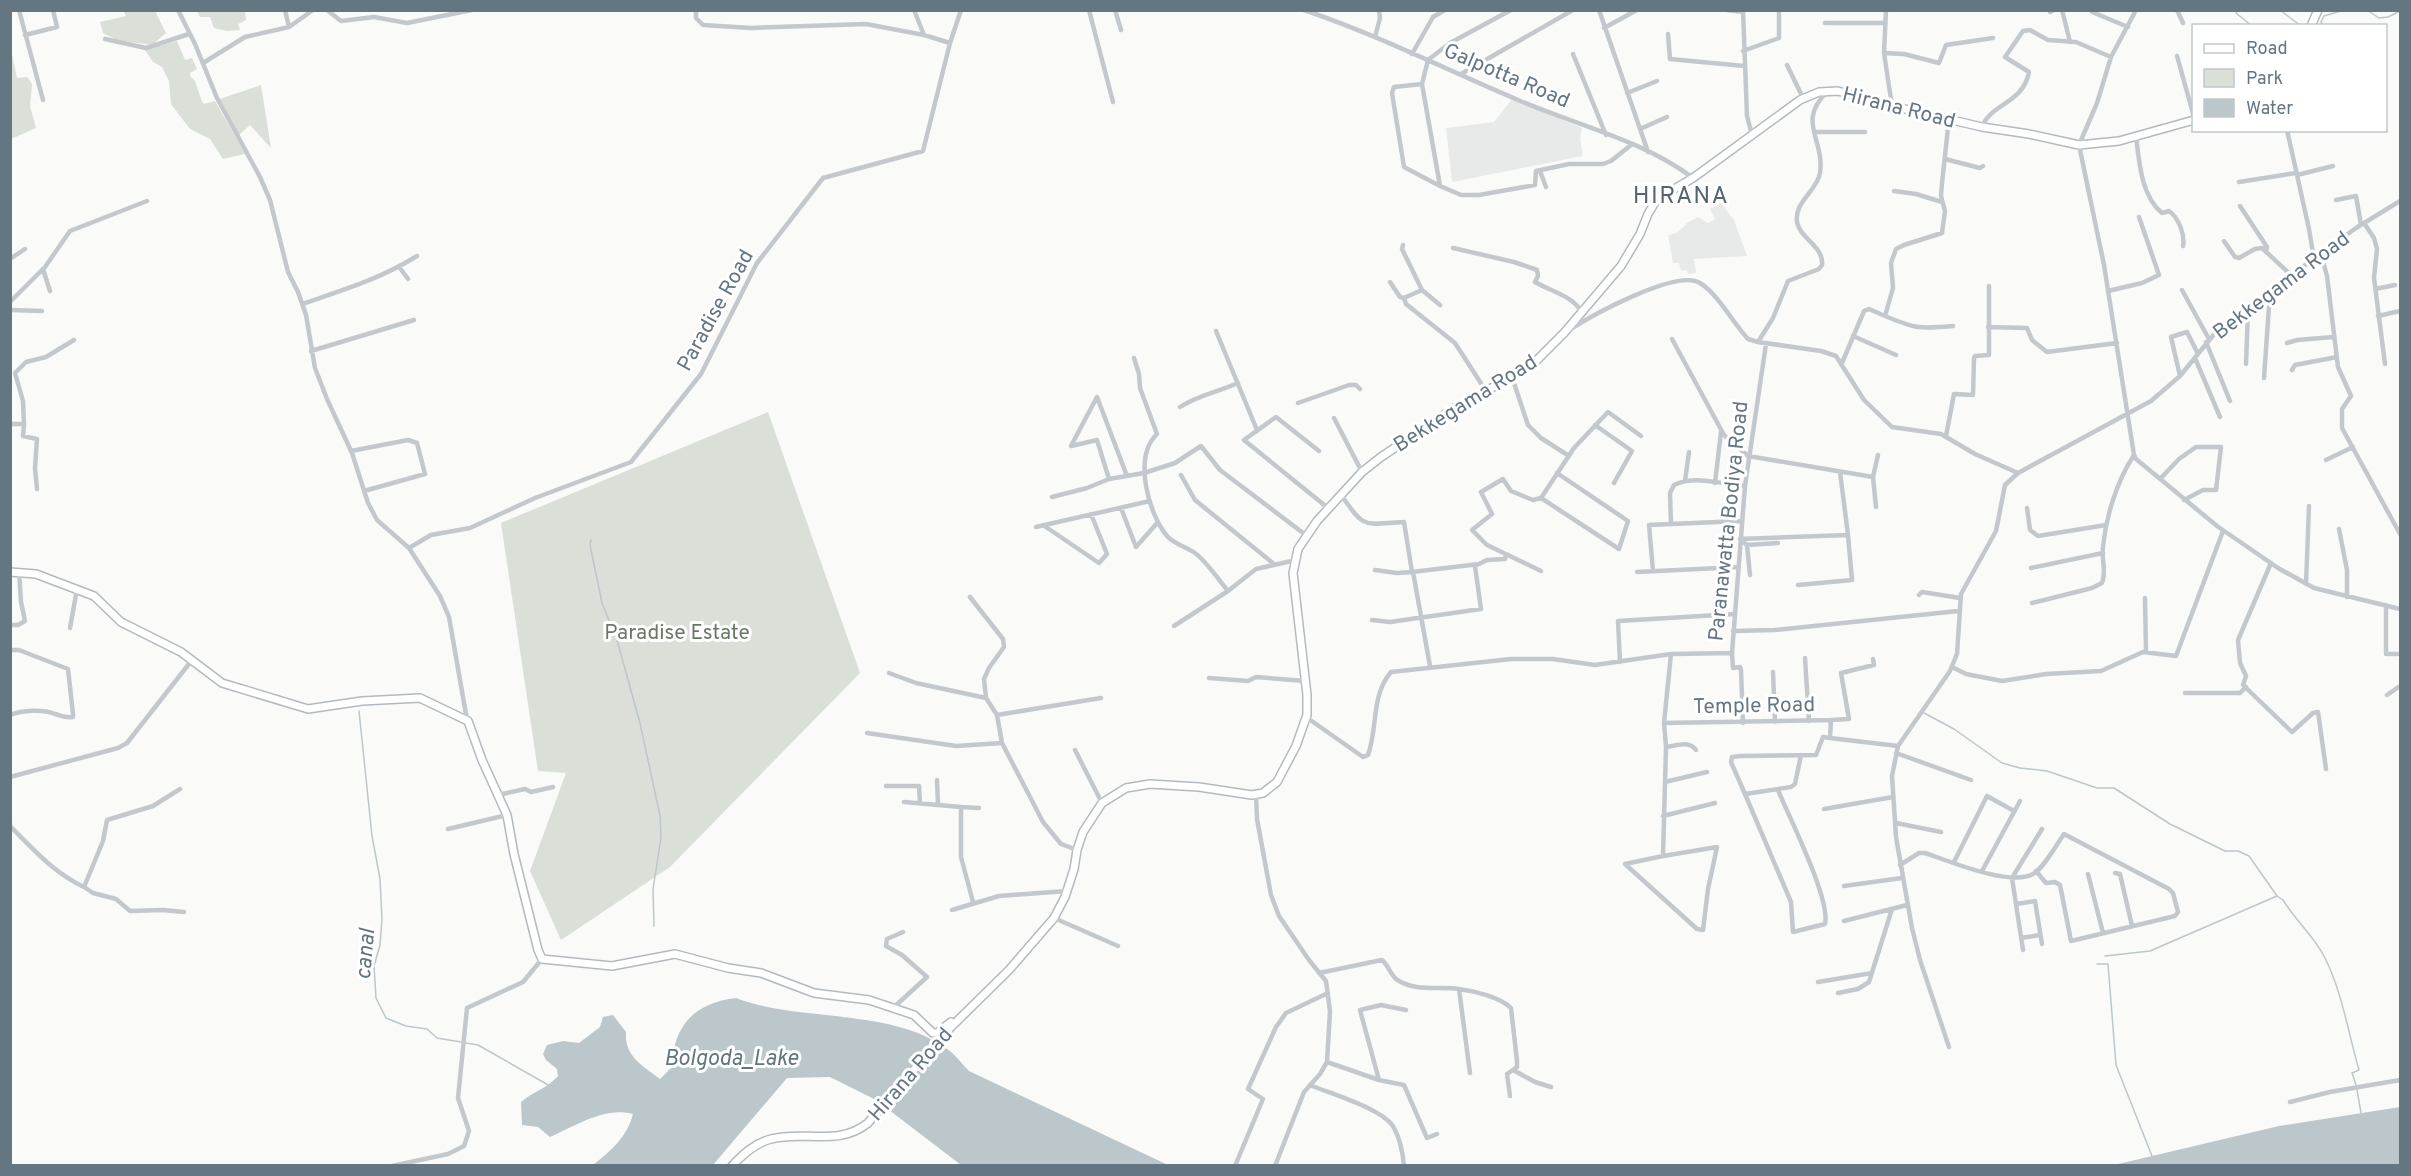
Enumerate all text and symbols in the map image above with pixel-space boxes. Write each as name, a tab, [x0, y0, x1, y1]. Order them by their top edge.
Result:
legend	[2192, 24, 2387, 132]
street label: Galpotta Road	[1439, 38, 1574, 115]
text: Road	[2246, 38, 2288, 61]
text: Park	[2246, 68, 2283, 91]
street label: Hirana Road	[1839, 81, 1958, 136]
text: Water	[2246, 98, 2293, 121]
district label: HIRANA	[1633, 182, 1729, 212]
street label: Bekkegama Road	[2208, 226, 2356, 346]
street label: Paradise Road	[672, 245, 761, 376]
street label: Bekkegama Road	[1389, 349, 1543, 459]
street label: Paranawatta Bodiya Road	[1703, 400, 1756, 643]
park label: Paradise Estate	[604, 620, 750, 647]
street label: Temple Road	[1693, 692, 1815, 721]
water label: canal	[351, 926, 382, 981]
street label: Hirana Road	[863, 1022, 959, 1127]
water label: Bolgoda_Lake	[664, 1046, 799, 1073]

